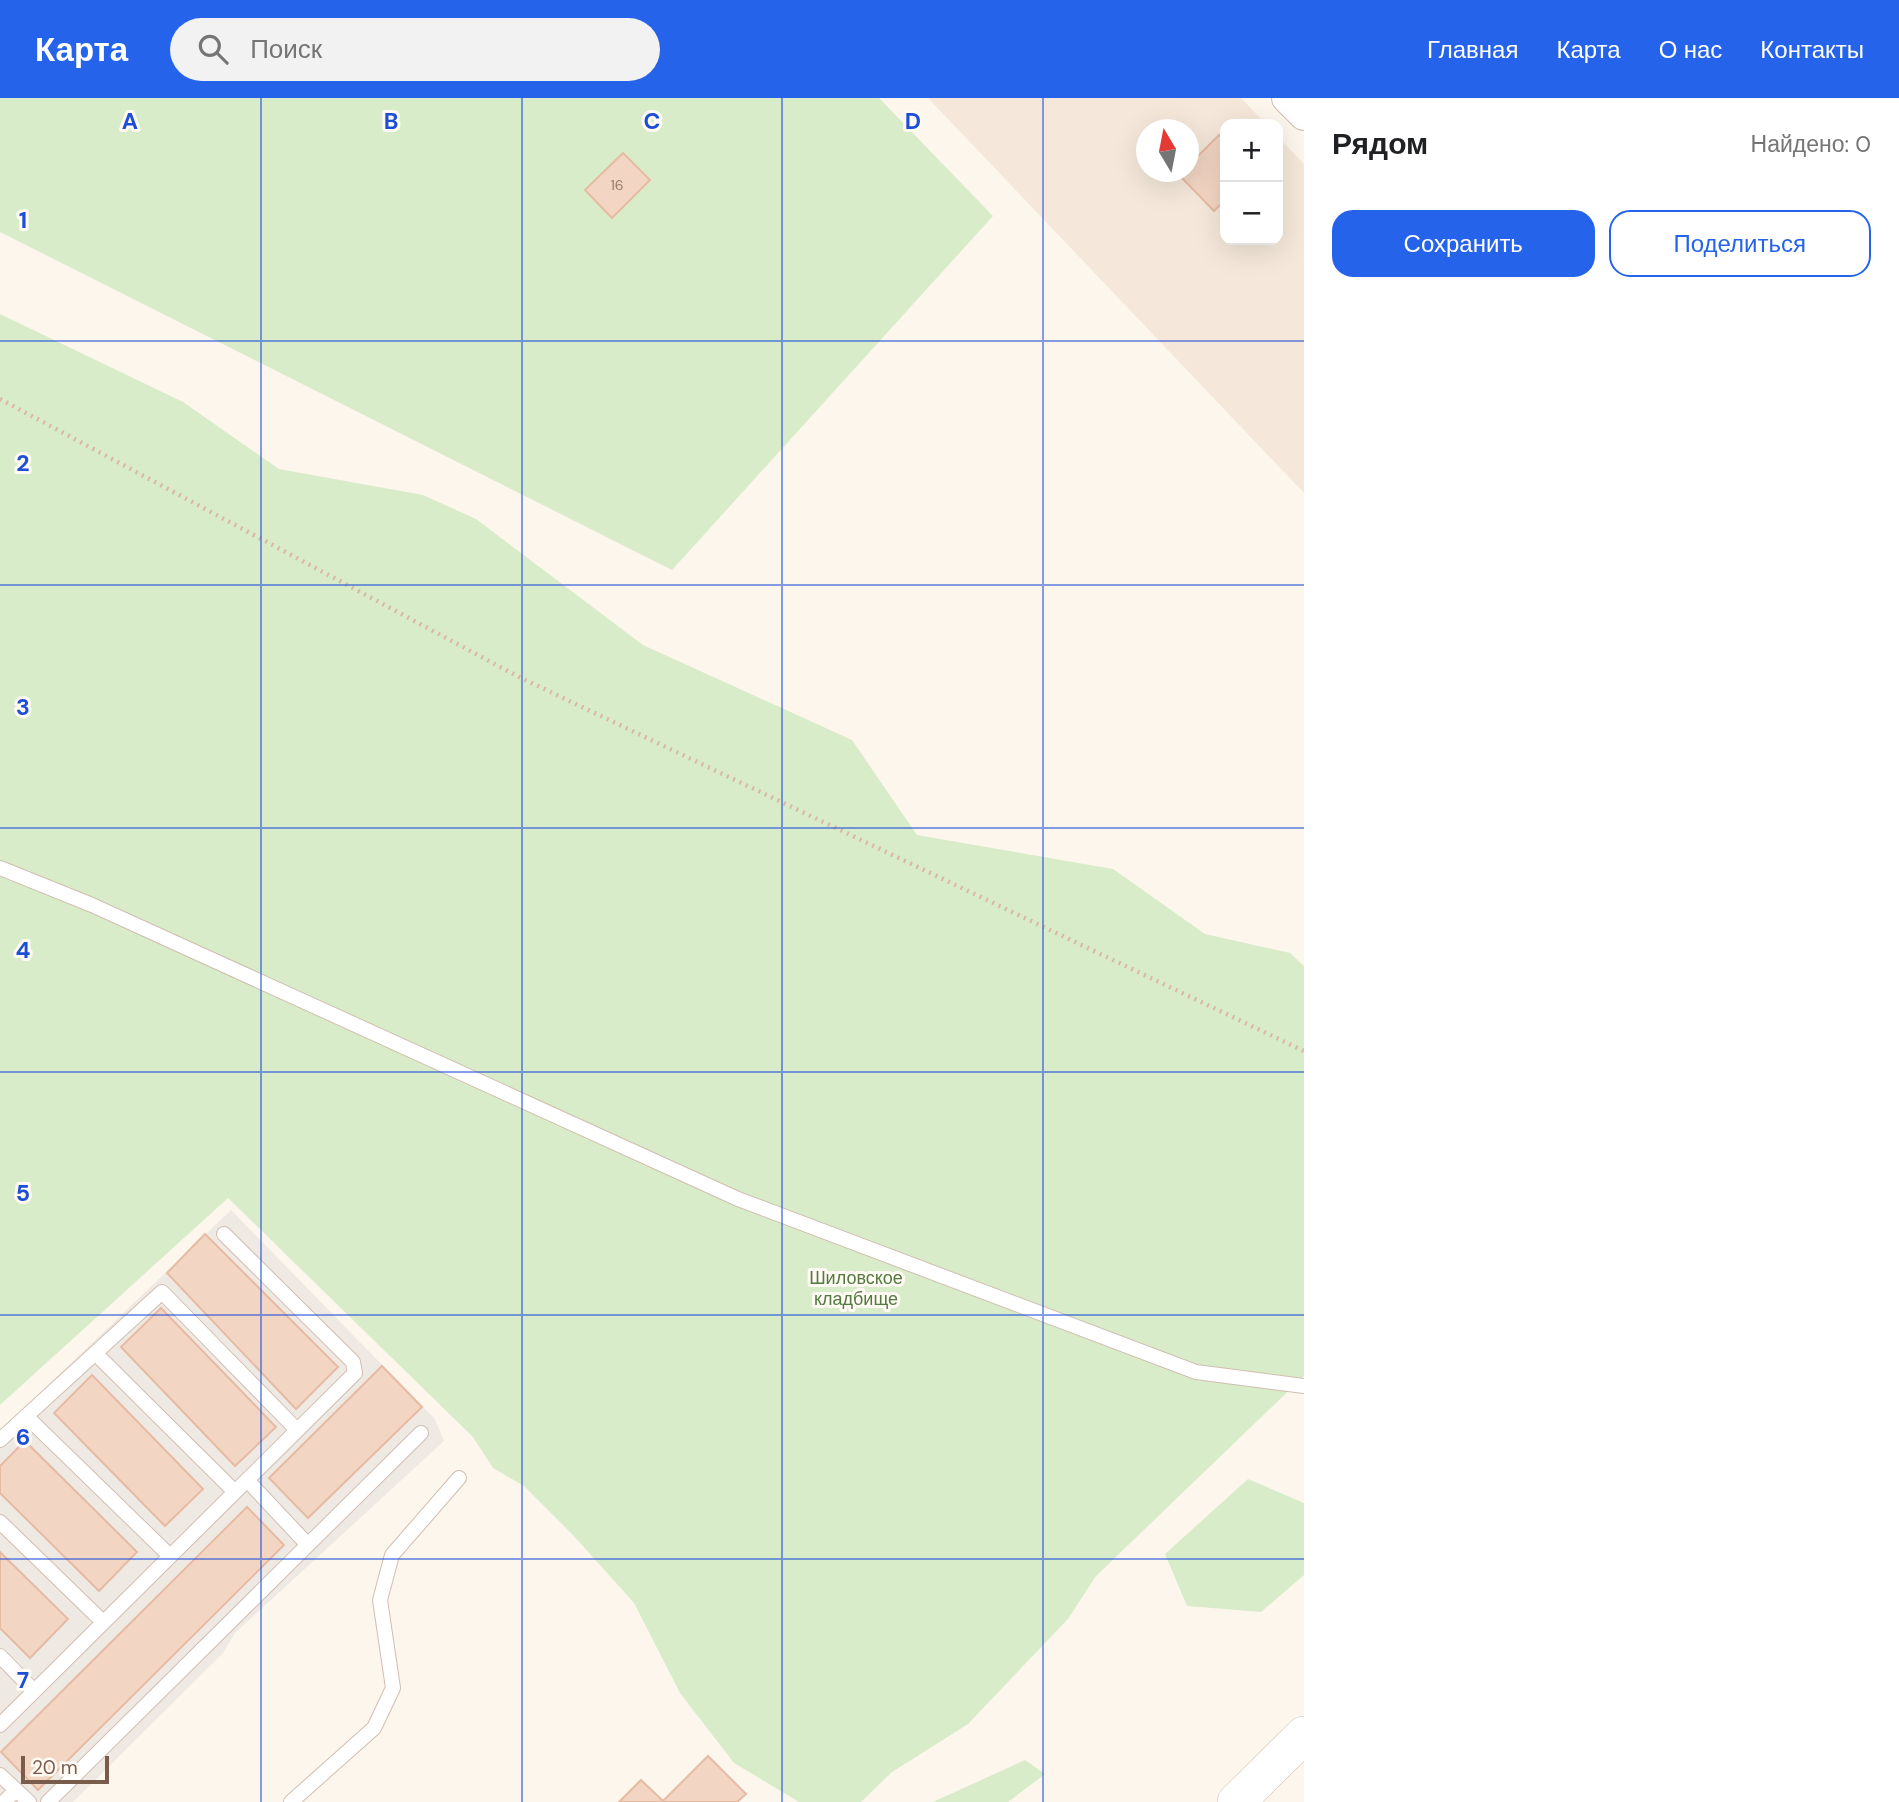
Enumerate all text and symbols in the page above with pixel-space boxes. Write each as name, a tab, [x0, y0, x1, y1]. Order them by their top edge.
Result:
search box	[170, 18, 660, 81]
text: Карта	[35, 28, 128, 71]
icon: search	[194, 30, 232, 68]
text: Поиск	[250, 32, 322, 66]
text: Главная	[1427, 34, 1518, 65]
text: Карта	[1556, 34, 1621, 65]
text: О нас	[1659, 34, 1722, 65]
text: Контакты	[1760, 34, 1864, 65]
text: A	[122, 106, 138, 136]
text: B	[384, 106, 398, 136]
text: C	[644, 106, 660, 136]
text: D	[905, 106, 921, 136]
north arrow	[1136, 119, 1199, 182]
map controls	[1220, 119, 1283, 245]
button: +	[1220, 119, 1283, 182]
text: Рядом	[1332, 124, 1428, 163]
text: Найдено: 0	[1751, 129, 1871, 159]
house number: 16	[610, 176, 624, 194]
button: −	[1220, 182, 1283, 245]
text: 1	[19, 205, 27, 235]
button: Сохранить	[1332, 210, 1595, 277]
button: Поделиться	[1609, 210, 1871, 277]
text: 2	[16, 448, 30, 478]
text: 3	[16, 692, 30, 722]
text: 4	[16, 935, 31, 965]
text: 5	[16, 1178, 30, 1208]
park label: Шиловское кладбище	[809, 1266, 903, 1311]
text: 6	[16, 1422, 30, 1452]
text: 7	[17, 1665, 29, 1695]
scale bar	[21, 1753, 108, 1785]
text: 20 m	[32, 1755, 78, 1780]

